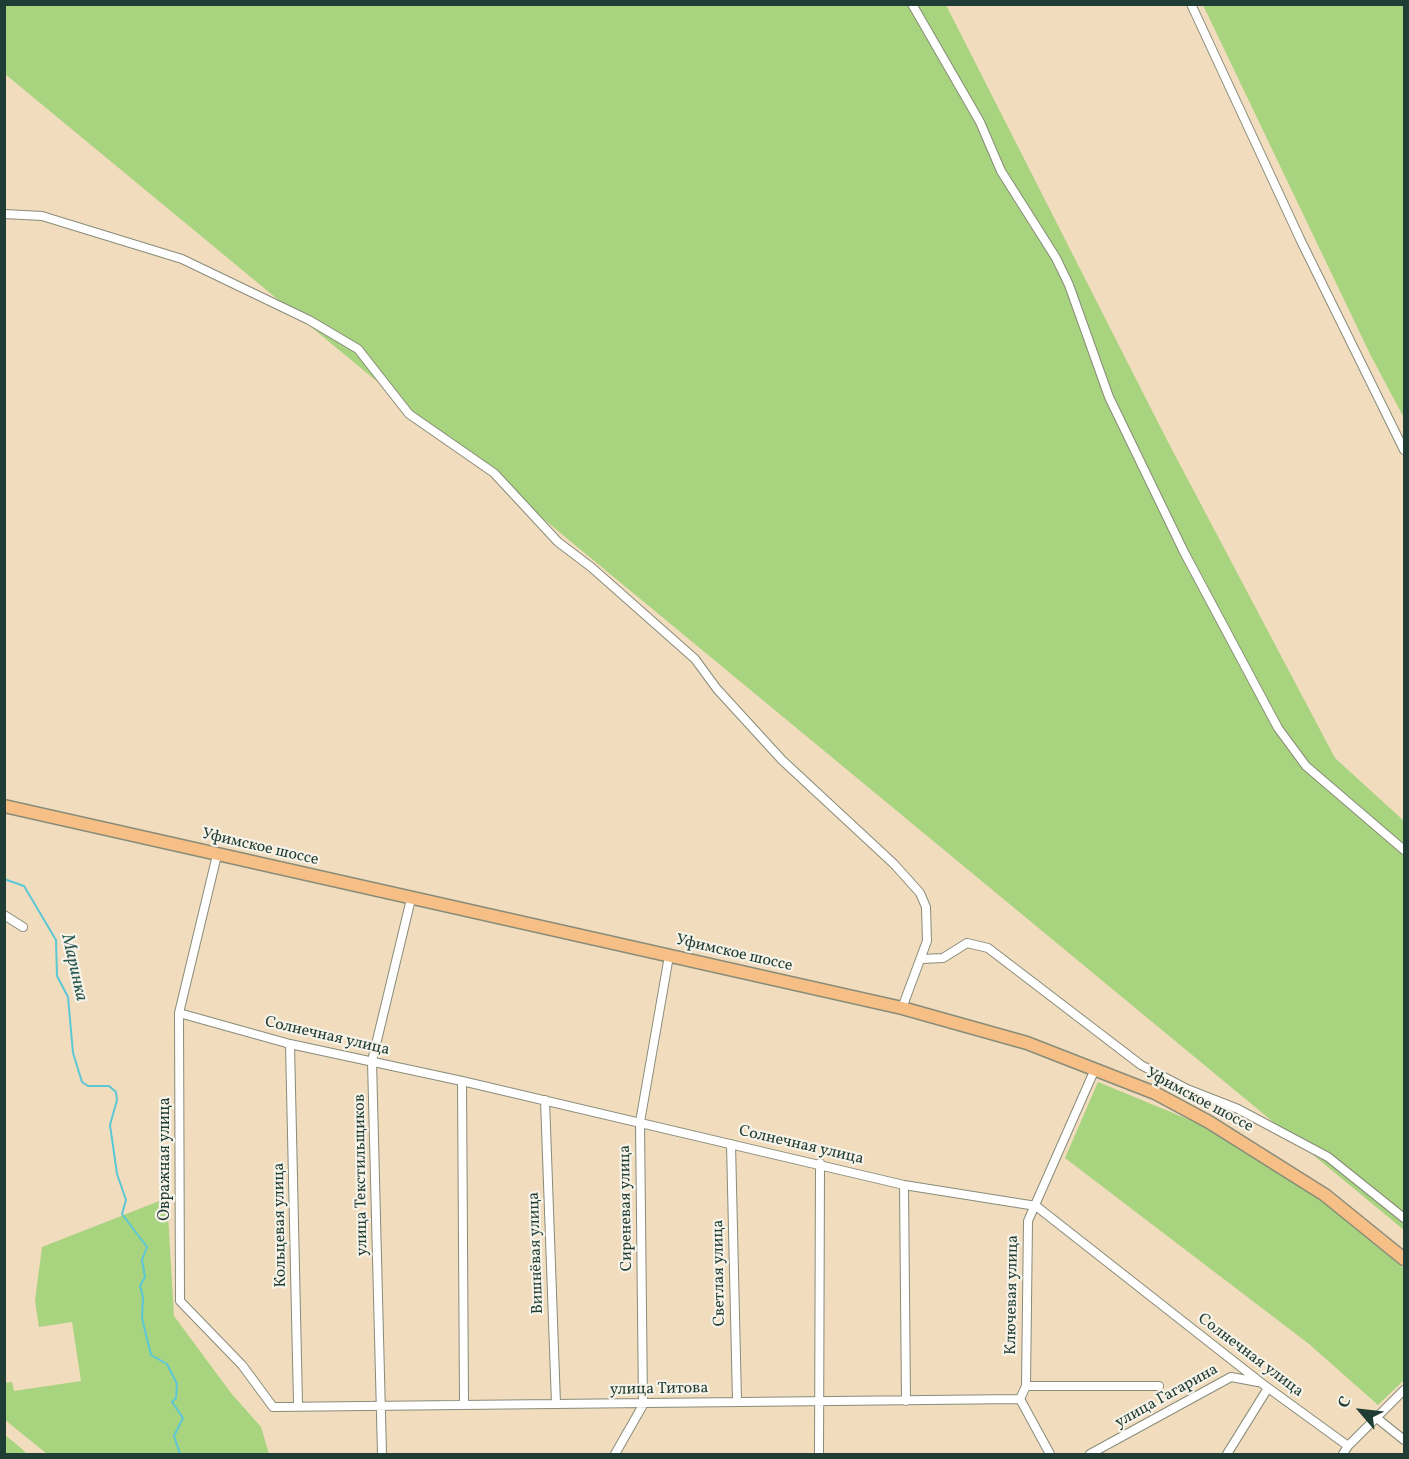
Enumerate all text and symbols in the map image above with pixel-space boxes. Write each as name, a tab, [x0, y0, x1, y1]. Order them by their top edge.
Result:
street label: Уфимское шоссе	[200, 825, 320, 871]
street label: Уфимское шоссе	[674, 931, 794, 977]
water label: Маринка	[55, 932, 91, 1004]
street label: Солнечная улица	[263, 1013, 391, 1061]
street label: Уфимское шоссе	[1142, 1065, 1256, 1137]
street label: улица Текстильщиков	[351, 1094, 373, 1256]
street label: Овражная улица	[156, 1097, 176, 1221]
street label: Солнечная улица	[737, 1122, 865, 1170]
street label: Сиреневая улица	[616, 1145, 638, 1271]
street label: Кольцевая улица	[270, 1162, 292, 1288]
street label: Вишнёвая улица	[525, 1191, 549, 1315]
street label: Светлая улица	[709, 1219, 731, 1327]
street label: Ключевая улица	[1002, 1235, 1024, 1355]
street label: Солнечная улица	[1193, 1310, 1307, 1402]
street label: улица Гагарина	[1112, 1361, 1222, 1433]
street label: улица Титова	[609, 1380, 709, 1400]
north arrow	[1331, 1381, 1391, 1441]
text: С	[1333, 1393, 1357, 1412]

